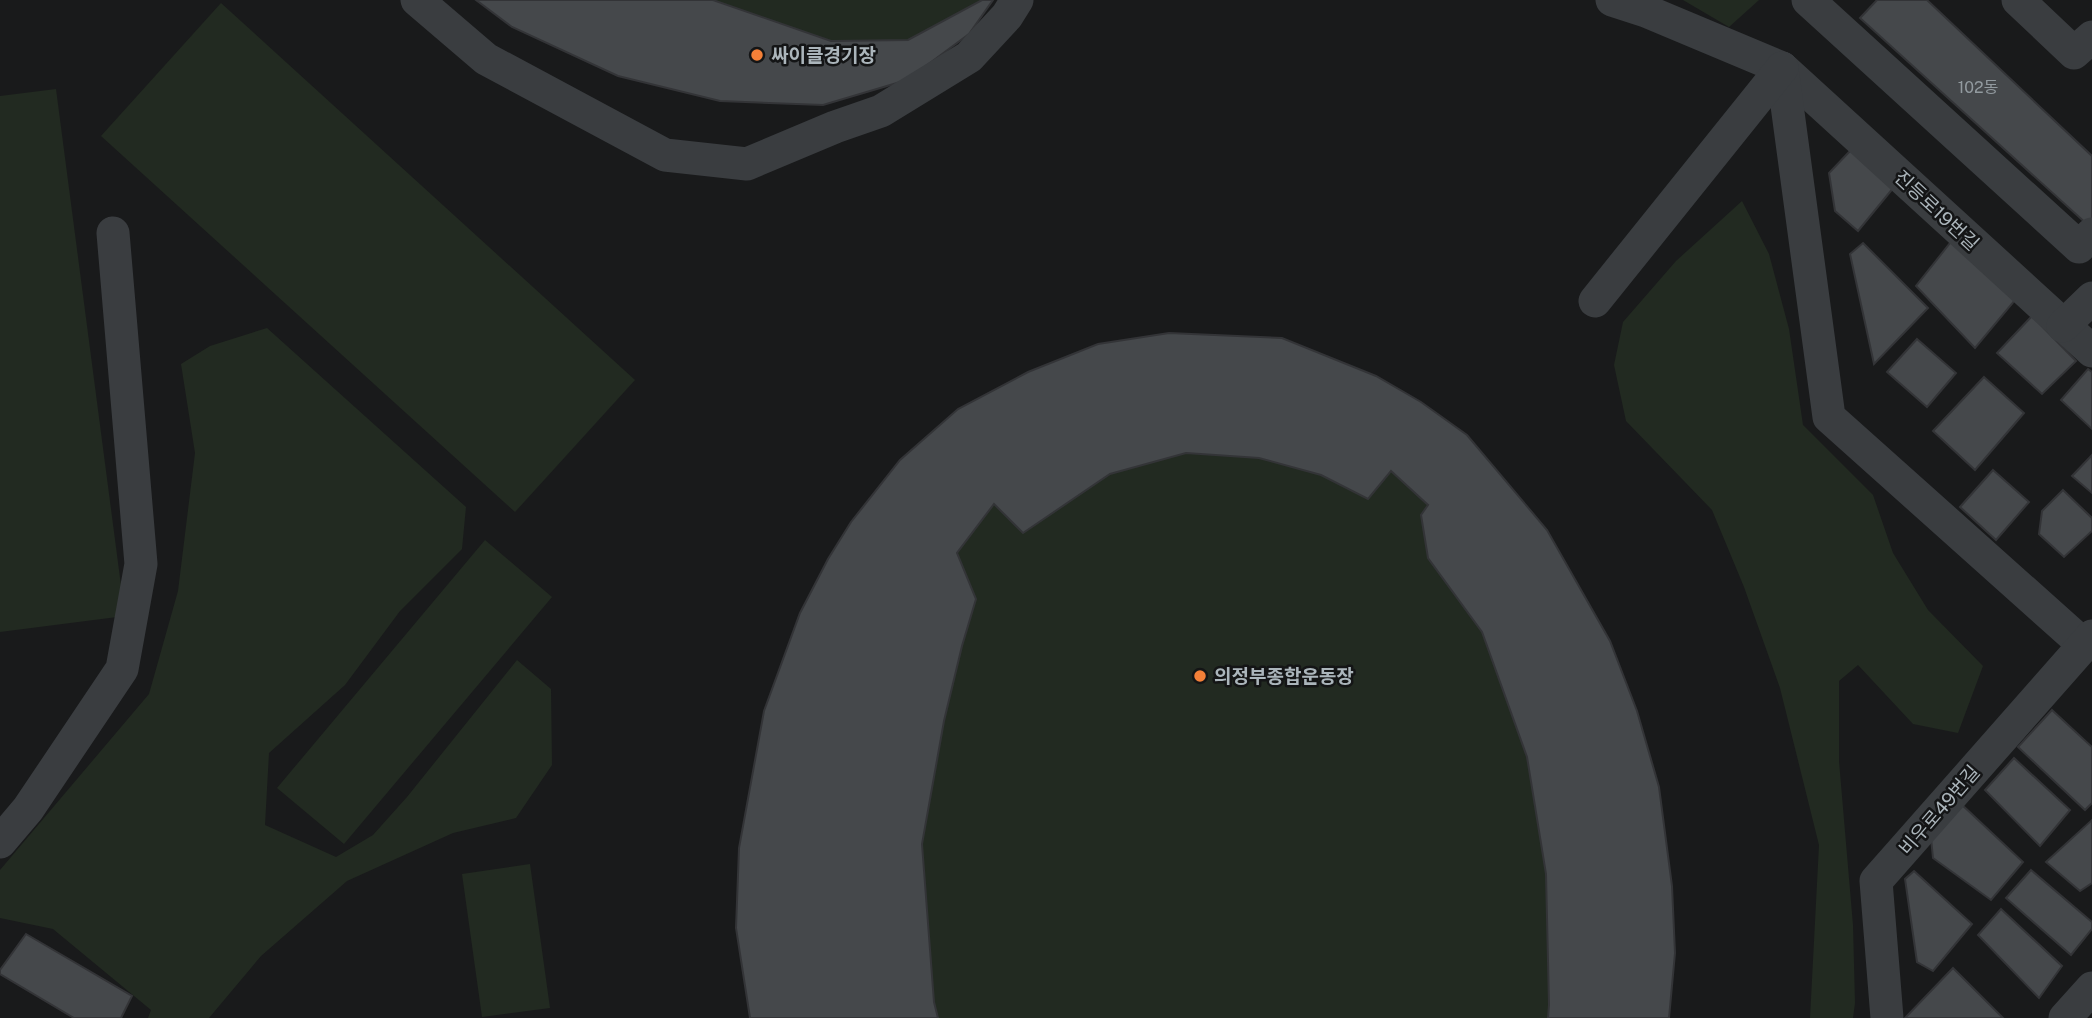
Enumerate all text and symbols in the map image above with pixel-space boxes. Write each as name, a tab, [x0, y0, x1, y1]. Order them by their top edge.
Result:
place label: 싸이클경기장	[771, 44, 876, 66]
marker: 싸이클경기장	[749, 47, 765, 63]
house number: 102동	[1958, 78, 1999, 97]
street label: 진등로19번길	[1890, 165, 1984, 255]
place label: 의정부종합운동장	[1214, 665, 1354, 687]
marker: 의정부종합운동장	[1192, 668, 1208, 684]
street label: 비우로49번길	[1894, 761, 1984, 859]

